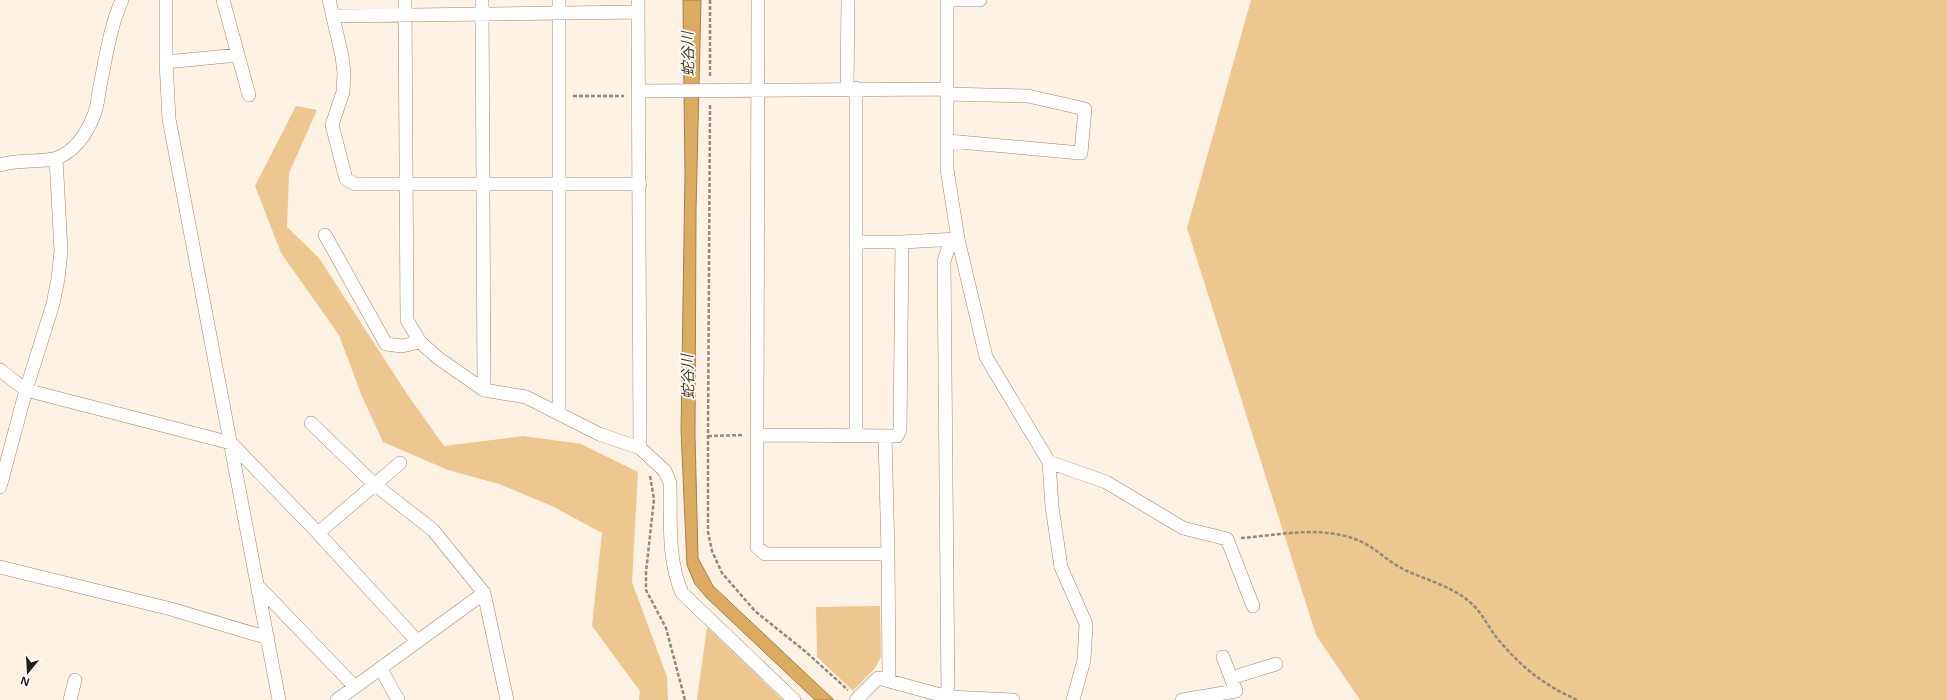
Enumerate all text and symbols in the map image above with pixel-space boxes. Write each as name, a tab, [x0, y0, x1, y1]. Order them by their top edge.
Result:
water label: 蛇谷川	[677, 29, 697, 77]
water label: 蛇谷川	[676, 352, 698, 400]
north arrow	[8, 652, 48, 692]
text: N	[18, 673, 31, 691]

